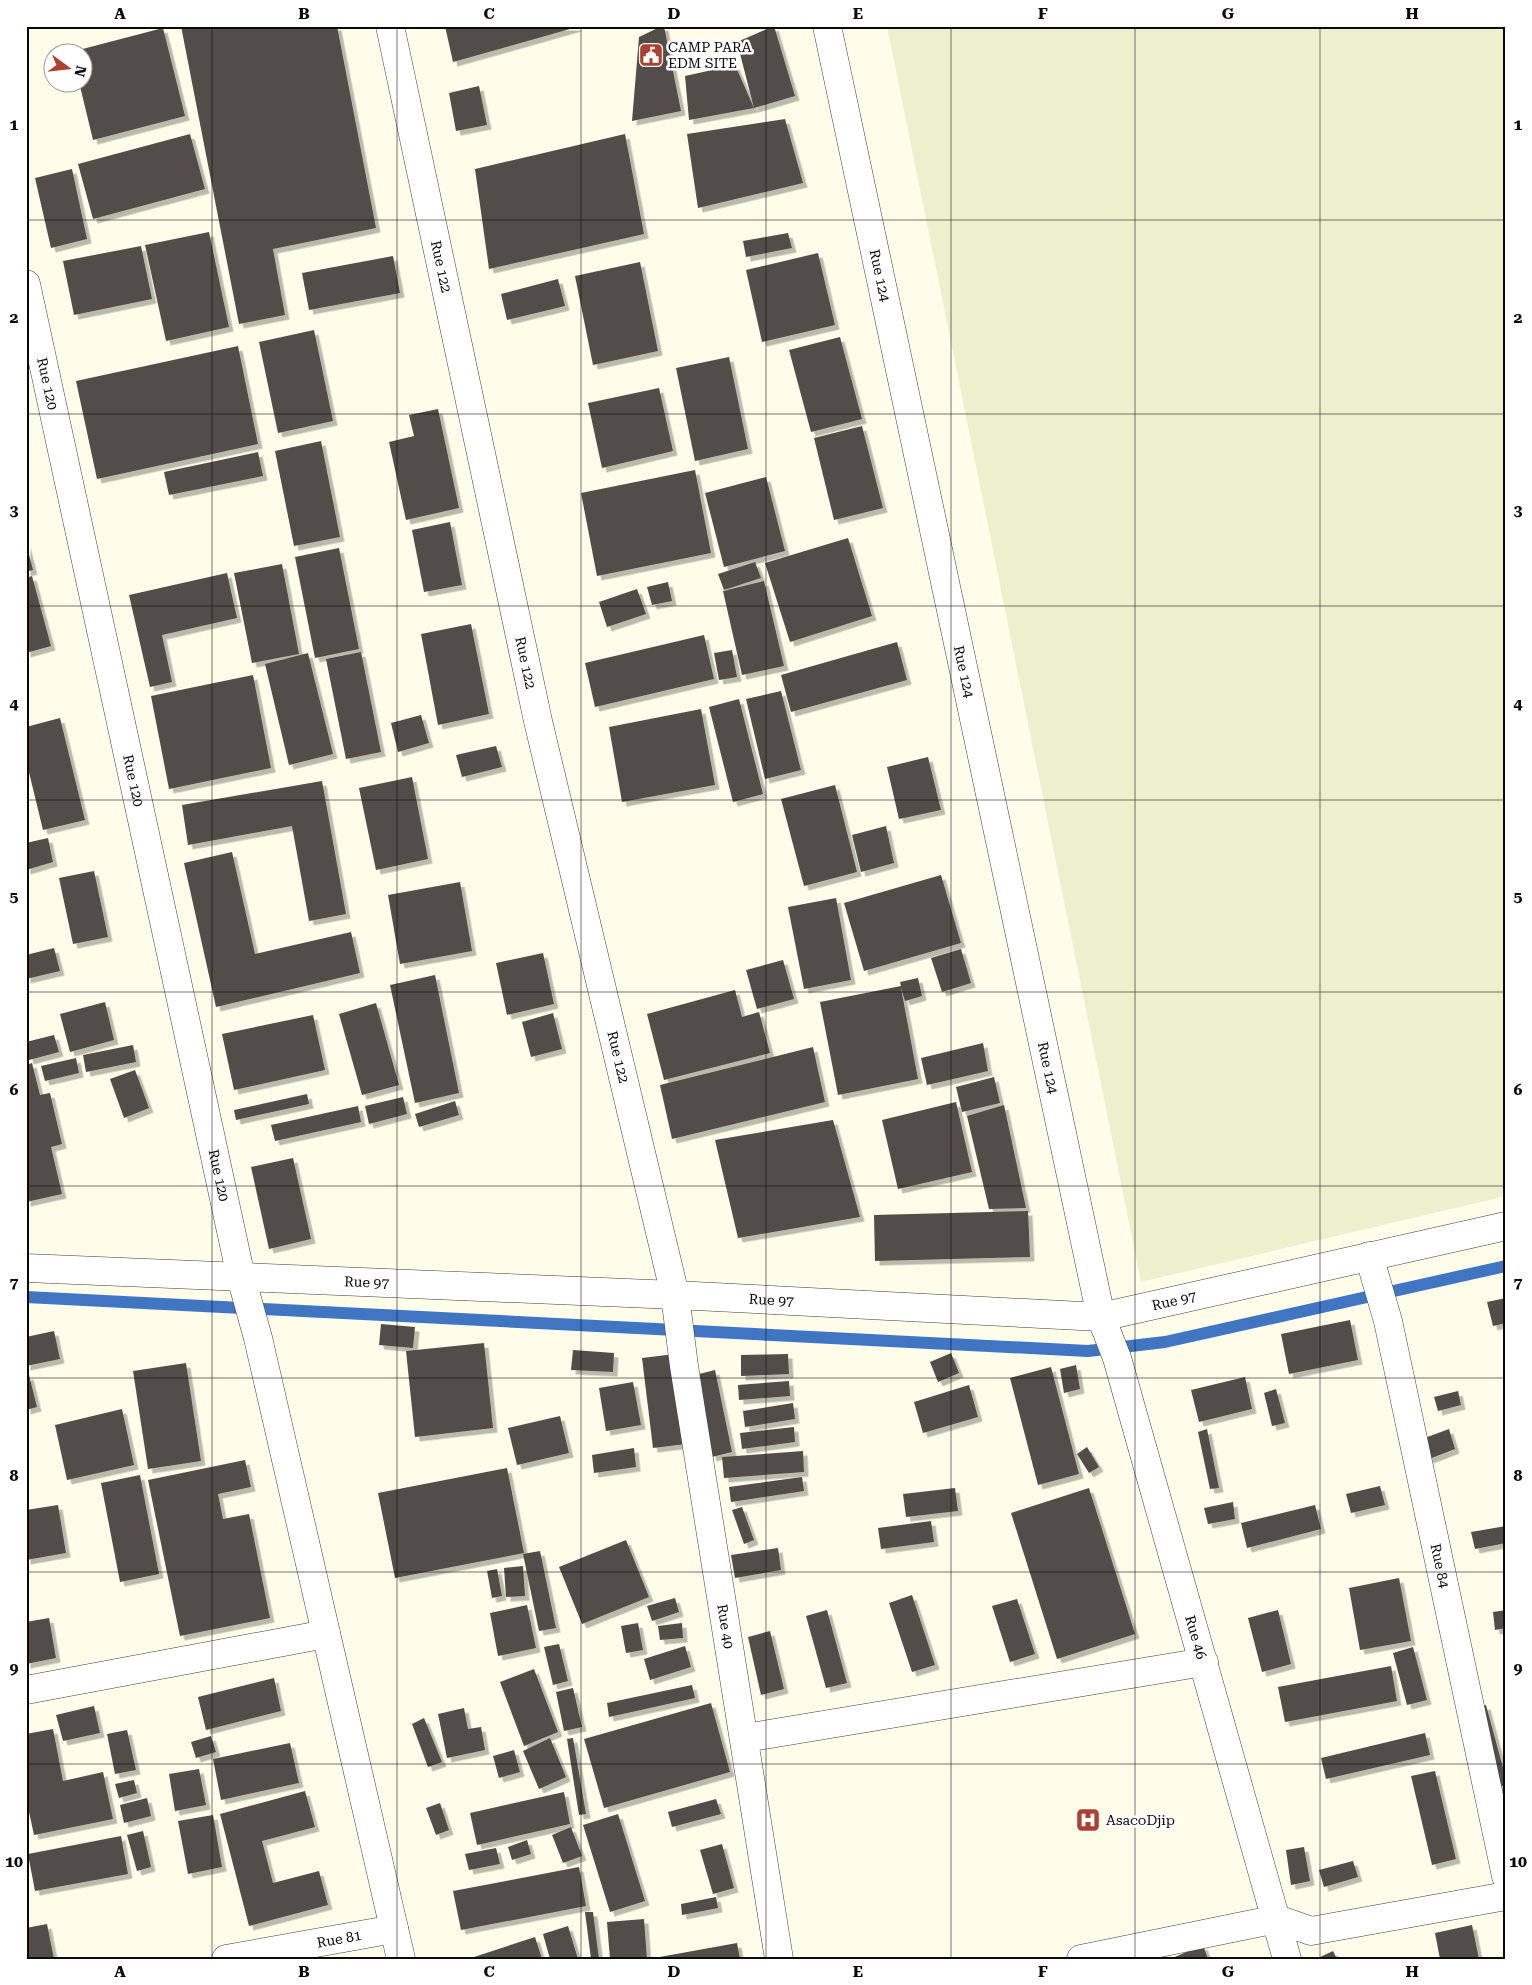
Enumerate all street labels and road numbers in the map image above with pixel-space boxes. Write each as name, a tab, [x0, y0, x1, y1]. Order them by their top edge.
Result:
street label: Rue 122	[428, 239, 455, 294]
street label: Rue 124	[867, 248, 893, 303]
street label: Rue 120	[34, 356, 61, 411]
street label: Rue 122	[512, 635, 539, 690]
street label: Rue 124	[951, 644, 977, 699]
street label: Rue 120	[120, 753, 147, 808]
street label: Rue 122	[604, 1029, 632, 1085]
street label: Rue 124	[1035, 1040, 1061, 1096]
street label: Rue 120	[206, 1148, 232, 1203]
street label: Rue 97	[344, 1273, 390, 1291]
street label: Rue 97	[1150, 1288, 1198, 1313]
street label: Rue 97	[748, 1291, 794, 1309]
street label: Rue 84	[1428, 1542, 1453, 1590]
street label: Rue 40	[714, 1603, 737, 1650]
street label: Rue 46	[1182, 1613, 1210, 1661]
street label: Rue 81	[316, 1927, 363, 1951]

